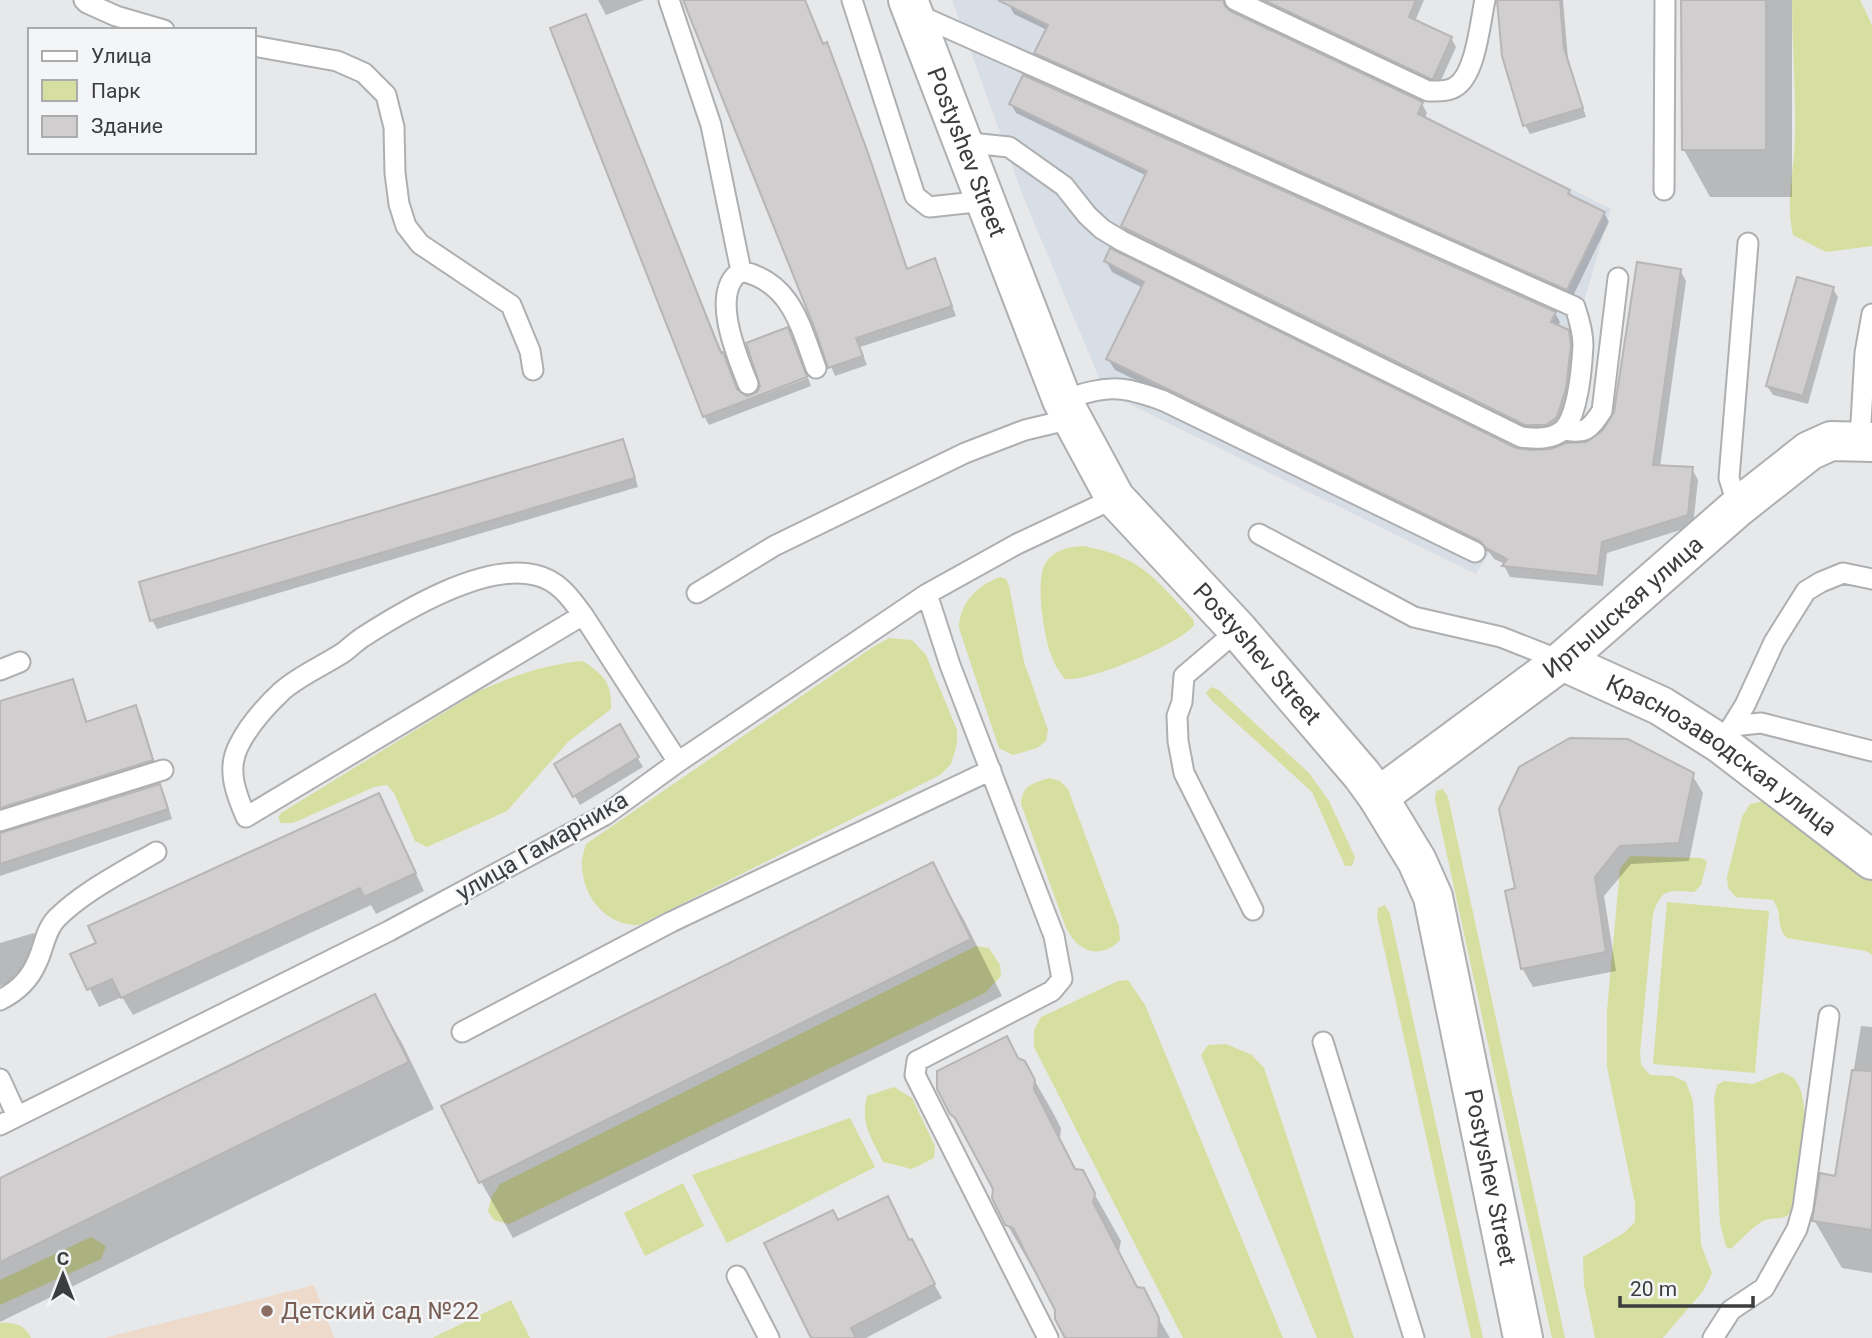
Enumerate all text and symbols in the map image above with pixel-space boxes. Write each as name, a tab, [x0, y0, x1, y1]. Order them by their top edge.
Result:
legend	[28, 28, 256, 154]
text: Улица	[91, 44, 152, 68]
street label: Postyshev Street	[921, 63, 1012, 241]
text: Парк	[91, 79, 141, 103]
text: Здание	[91, 114, 163, 138]
street label: Иртышская улица	[1537, 530, 1709, 684]
street label: Postyshev Street	[1187, 577, 1327, 731]
street label: Краснозаводская улица	[1602, 669, 1842, 842]
street label: улица Гамарника	[451, 785, 633, 907]
street label: Postyshev Street	[1459, 1087, 1522, 1268]
north arrow	[28, 1240, 98, 1310]
text: С	[57, 1247, 69, 1270]
scale bar	[1620, 1264, 1753, 1308]
text: 20 m	[1630, 1277, 1677, 1301]
place label: Детский сад №22	[281, 1297, 479, 1325]
marker: Детский сад №22	[259, 1303, 275, 1319]

